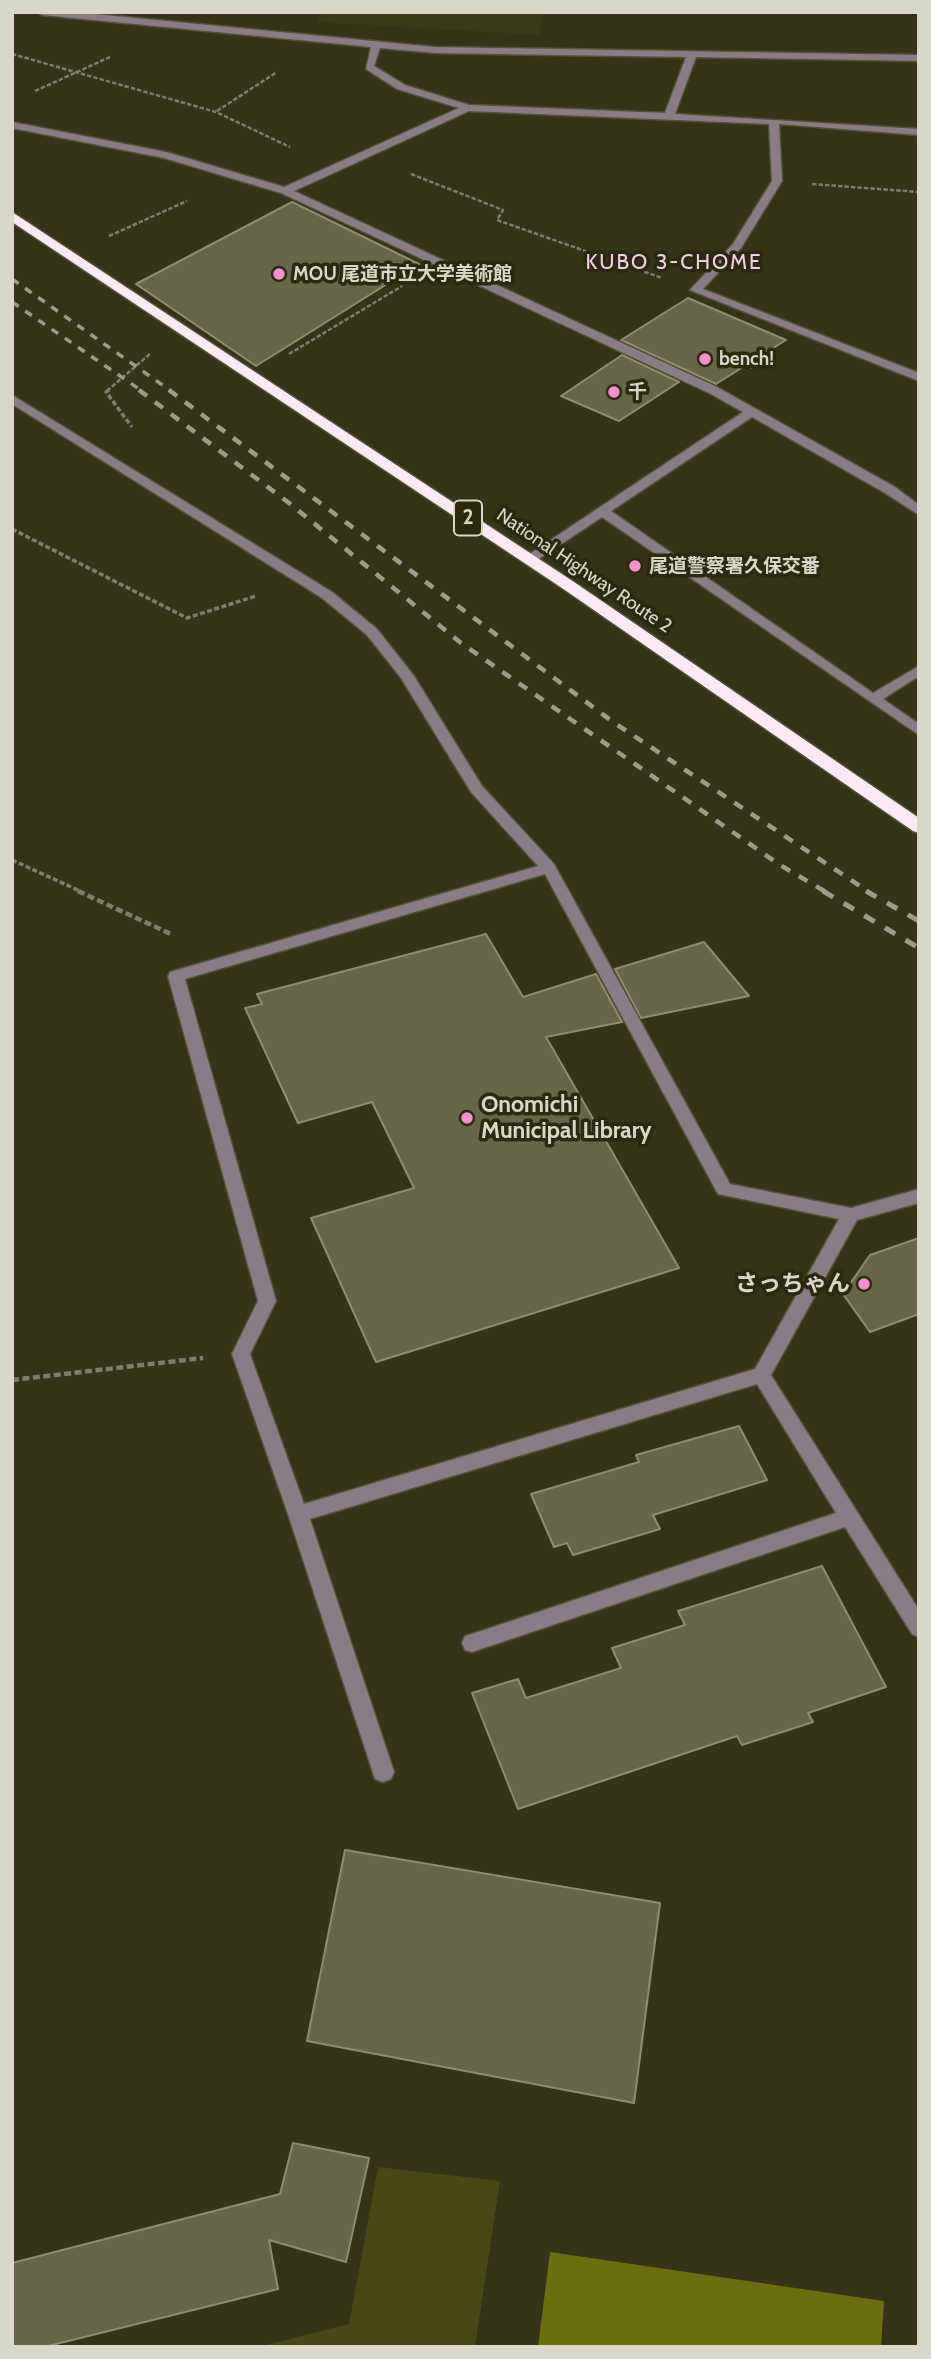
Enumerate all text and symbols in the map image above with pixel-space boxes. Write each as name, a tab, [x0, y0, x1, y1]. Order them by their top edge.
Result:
district label: KUBO 3-CHOME	[587, 250, 761, 276]
place label: MOU 尾道市立大学美術館	[293, 263, 512, 285]
marker: MOU 尾道市立大学美術館	[271, 266, 287, 282]
place label: bench!	[719, 348, 774, 370]
marker: bench!	[697, 351, 713, 367]
place label: 千	[628, 381, 647, 403]
marker: 千	[606, 384, 622, 400]
road number: 2	[454, 500, 482, 536]
street label: National Highway Route 2	[492, 504, 676, 638]
place label: 尾道警察署久保交番	[649, 555, 820, 577]
marker: 尾道警察署久保交番	[627, 558, 643, 574]
place label: Onomichi Municipal Library	[481, 1091, 652, 1145]
marker: Onomichi Municipal Library	[459, 1110, 475, 1126]
place label: さっちゃん	[735, 1270, 850, 1298]
marker: さっちゃん	[856, 1276, 872, 1292]

